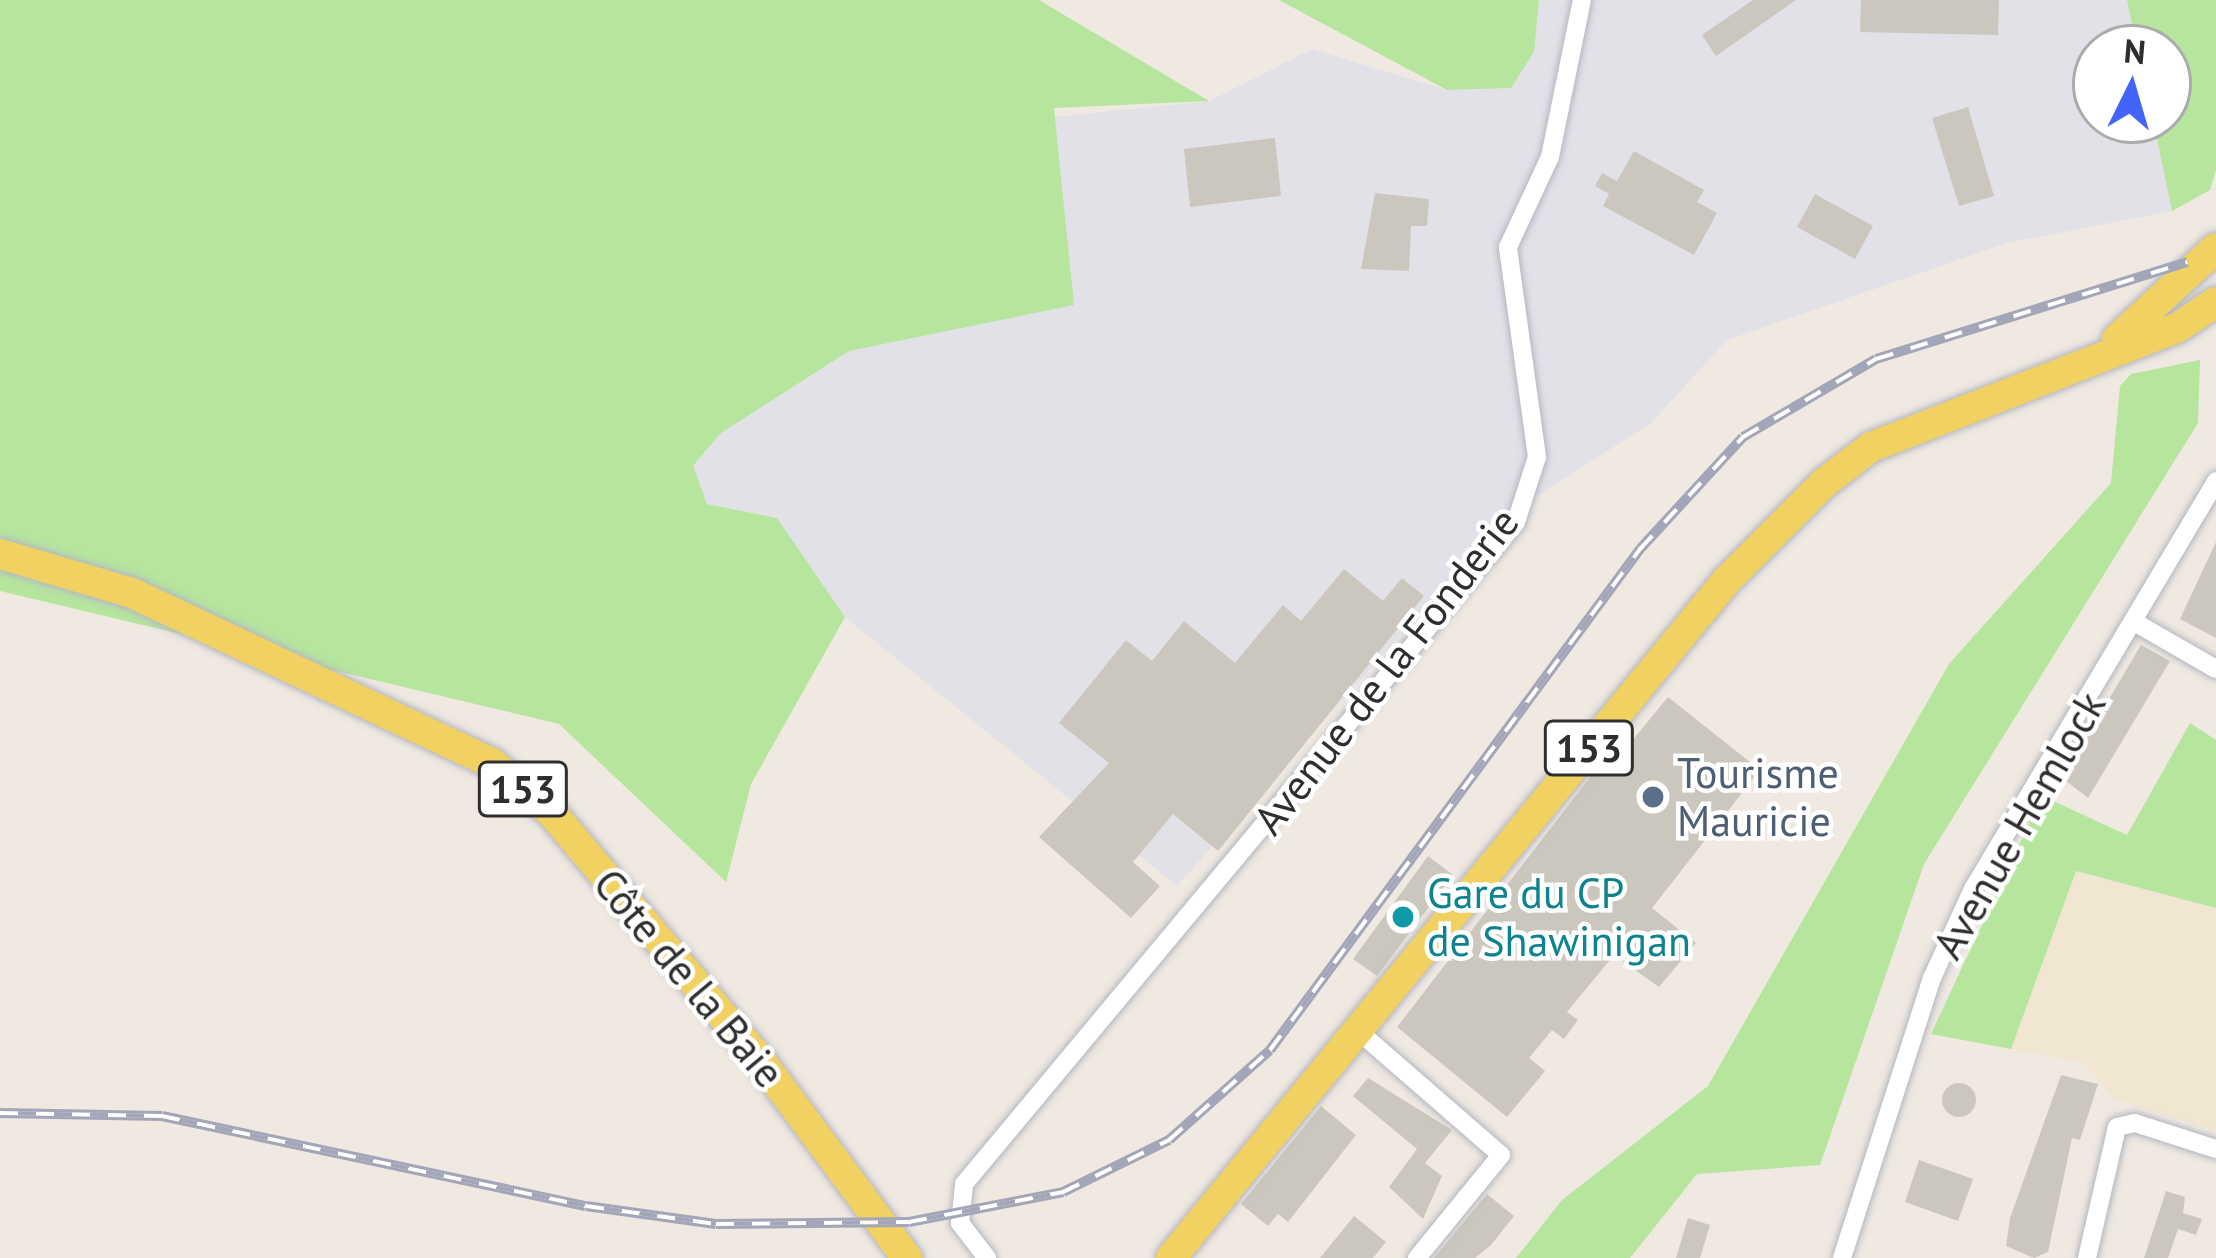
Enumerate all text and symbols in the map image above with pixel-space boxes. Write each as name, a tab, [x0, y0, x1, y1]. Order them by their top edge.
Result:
north arrow	[2072, 24, 2192, 144]
text: N	[2122, 28, 2148, 73]
street label: Avenue de la Fonderie	[1243, 498, 1529, 844]
street label: Avenue Hemlock	[1922, 683, 2116, 967]
road number: 153	[1541, 715, 1637, 781]
place label: Tourisme Mauricie	[1677, 748, 1839, 846]
road number: 153	[475, 756, 571, 822]
marker: Tourisme Mauricie	[1640, 784, 1666, 810]
street label: Côte de la Baie	[583, 859, 795, 1097]
place label: Gare du CP de Shawinigan	[1427, 868, 1691, 966]
marker: Gare du CP de Shawinigan	[1390, 904, 1416, 930]

